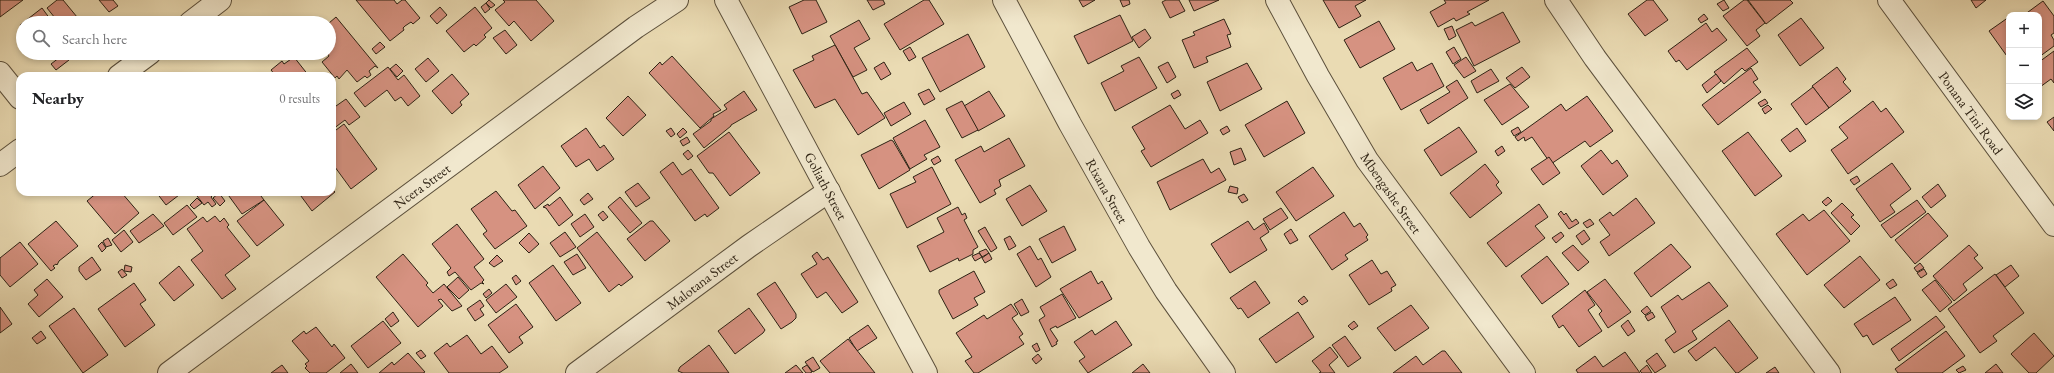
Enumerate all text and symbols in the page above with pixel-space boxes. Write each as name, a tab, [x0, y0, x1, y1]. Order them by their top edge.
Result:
map controls	[2006, 12, 2042, 120]
button: +	[2006, 12, 2042, 48]
search box	[16, 16, 336, 60]
icon: search	[30, 27, 52, 49]
text: Search here	[62, 29, 127, 48]
button: −	[2006, 48, 2042, 84]
street label: Ponana Tini Road	[1935, 68, 2008, 159]
button: layers	[2006, 84, 2042, 120]
text: Nearby	[32, 87, 84, 109]
text: 0 results	[279, 90, 320, 107]
street label: Goliath Street	[801, 149, 852, 224]
street label: Mbengashe Street	[1356, 149, 1426, 238]
street label: Rixana Street	[1082, 155, 1132, 227]
street label: Ncera Street	[390, 159, 454, 213]
street label: Malotana Street	[663, 248, 742, 314]

